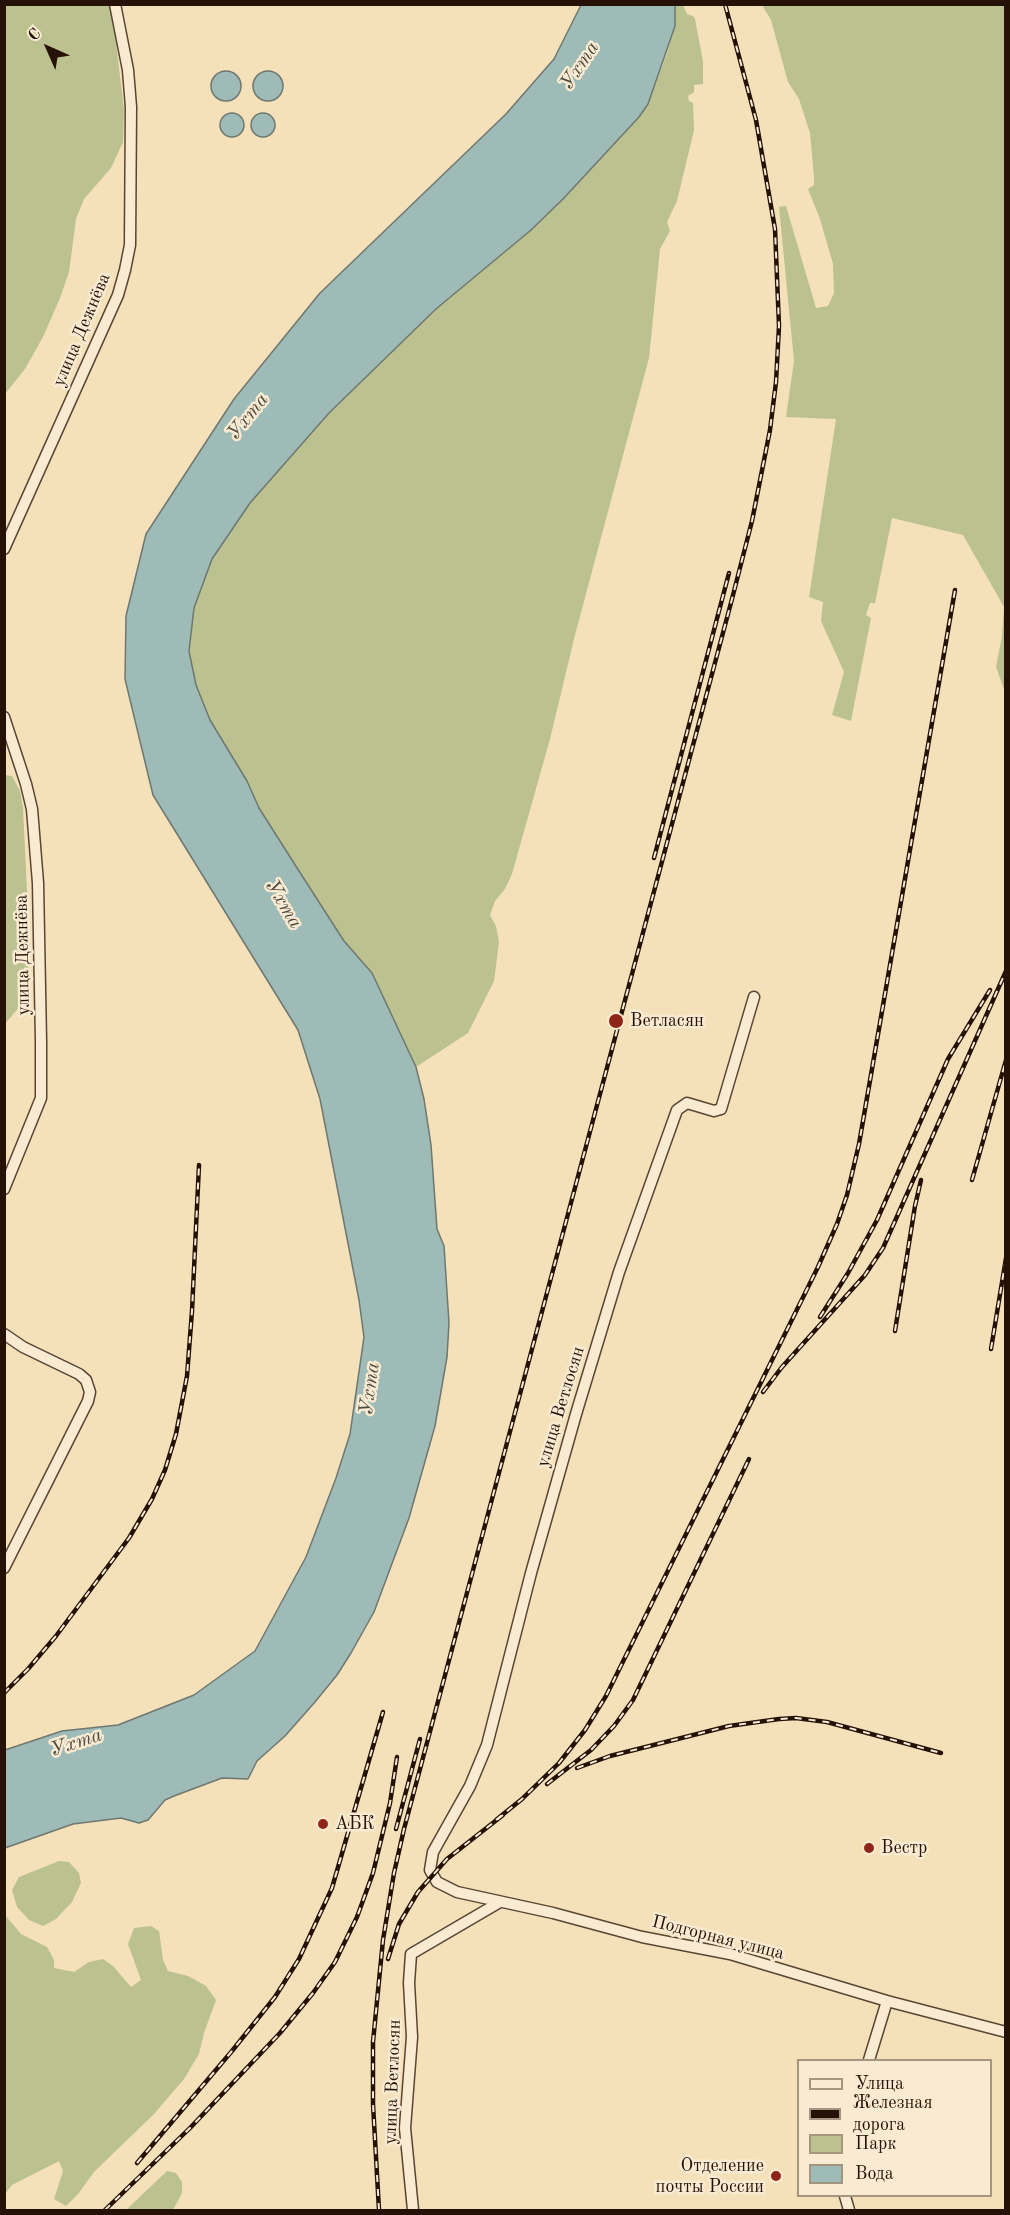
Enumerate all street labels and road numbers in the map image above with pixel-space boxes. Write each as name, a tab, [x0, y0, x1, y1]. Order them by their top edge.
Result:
street label: улица Дежнёва	[48, 270, 116, 390]
street label: улица Дежнёва	[11, 894, 35, 1016]
street label: улица Ветлосян	[532, 1344, 590, 1470]
street label: Подгорная улица	[650, 1911, 786, 1965]
street label: улица Ветлосян	[380, 2019, 406, 2145]

